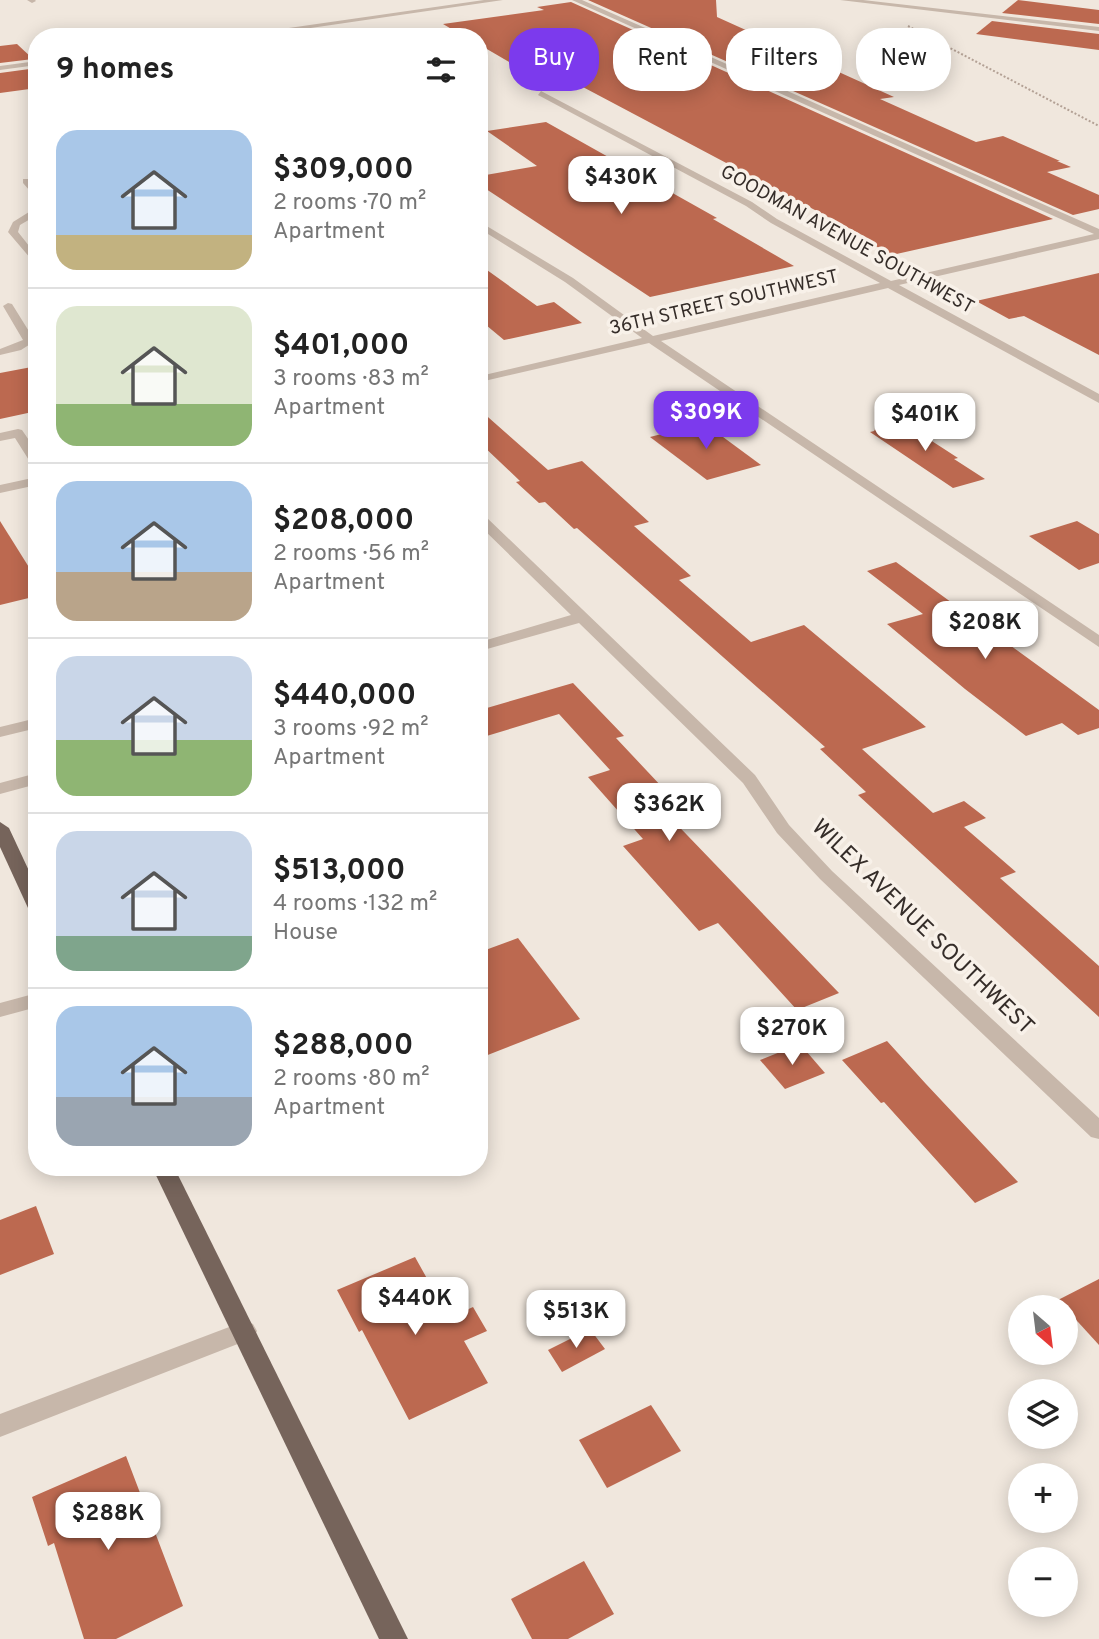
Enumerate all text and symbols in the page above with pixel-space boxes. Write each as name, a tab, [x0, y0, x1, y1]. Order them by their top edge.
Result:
chip: Buy	[509, 28, 599, 91]
chip: Rent	[613, 28, 712, 91]
chip: Filters	[726, 28, 842, 91]
chip: New	[856, 28, 951, 91]
icon: filters	[422, 51, 460, 89]
text: 9 homes	[56, 52, 174, 89]
text: $309,000	[273, 152, 414, 189]
pin: $430K	[572, 156, 670, 216]
icon: home	[112, 158, 196, 242]
street label: GOODMAN AVENUE SOUTHWEST	[716, 160, 978, 320]
text: $430K	[584, 164, 658, 193]
text: 2 rooms · 70 m²	[273, 189, 426, 218]
text: Apartment	[273, 218, 385, 247]
street label: 36TH STREET SOUTHWEST	[607, 265, 841, 341]
text: $401,000	[273, 328, 409, 365]
icon: home	[112, 334, 196, 418]
text: 3 rooms · 83 m²	[273, 365, 429, 394]
pin: $309K	[657, 392, 755, 451]
pin: $401K	[876, 393, 974, 453]
text: Apartment	[273, 394, 385, 423]
text: $309K	[670, 399, 742, 428]
text: $401K	[890, 401, 960, 430]
text: $208,000	[273, 503, 414, 540]
icon: home	[112, 509, 196, 593]
text: 2 rooms · 56 m²	[273, 540, 429, 569]
text: Apartment	[273, 569, 385, 598]
pin: $208K	[936, 602, 1034, 661]
text: $208K	[948, 609, 1022, 638]
text: $440,000	[273, 678, 416, 715]
icon: home	[112, 684, 196, 768]
text: 3 rooms · 92 m²	[273, 715, 429, 744]
text: Apartment	[273, 744, 385, 773]
pin: $362K	[620, 784, 718, 843]
text: $362K	[633, 791, 705, 820]
street label: WILEX AVENUE SOUTHWEST	[805, 814, 1039, 1042]
text: $513,000	[273, 853, 406, 890]
icon: home	[112, 859, 196, 943]
text: 4 rooms · 132 m²	[273, 890, 437, 919]
text: House	[273, 919, 338, 948]
pin: $270K	[743, 1007, 841, 1067]
text: $270K	[756, 1015, 828, 1044]
text: $288,000	[273, 1028, 413, 1065]
icon: home	[112, 1034, 196, 1118]
text: 2 rooms · 80 m²	[273, 1065, 430, 1094]
text: Apartment	[273, 1094, 385, 1123]
pin: $440K	[366, 1278, 464, 1337]
text: $440K	[378, 1285, 452, 1314]
pin: $513K	[527, 1290, 625, 1350]
north arrow	[1008, 1295, 1078, 1365]
map controls	[1008, 1295, 1078, 1617]
text: $513K	[542, 1298, 610, 1327]
button: layers	[1008, 1379, 1078, 1449]
button: +	[1008, 1463, 1078, 1533]
pin: $288K	[59, 1492, 157, 1552]
text: $288K	[71, 1500, 145, 1529]
button: −	[1008, 1547, 1078, 1617]

